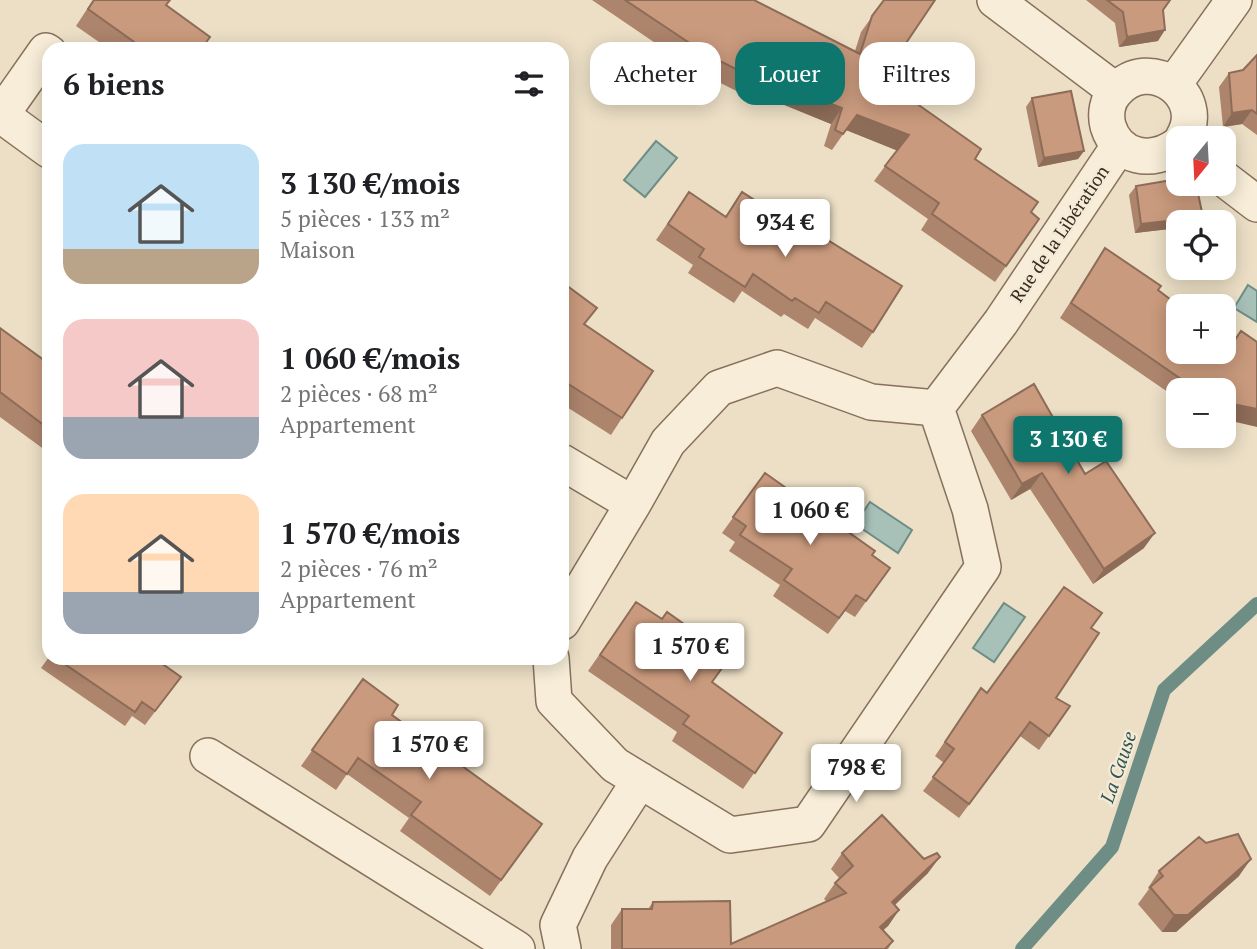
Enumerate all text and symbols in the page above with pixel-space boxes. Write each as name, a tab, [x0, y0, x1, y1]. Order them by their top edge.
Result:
chip: Acheter	[590, 42, 721, 105]
chip: Louer	[735, 42, 845, 105]
chip: Filtres	[859, 42, 975, 105]
text: 6 biens	[63, 64, 165, 104]
icon: filters	[510, 65, 548, 103]
north arrow	[1166, 126, 1236, 196]
map controls	[1166, 126, 1236, 448]
street label: Rue de la Libération	[1004, 160, 1114, 307]
text: 3 130 €/mois	[280, 163, 460, 203]
icon: home	[119, 172, 203, 256]
pin: 934 €	[736, 200, 834, 259]
text: 5 pièces · 133 m²	[280, 203, 450, 234]
text: 934 €	[756, 206, 814, 237]
button: locate	[1166, 210, 1236, 280]
text: Maison	[280, 234, 355, 265]
button: +	[1166, 294, 1236, 364]
text: 1 060 €/mois	[280, 338, 460, 378]
icon: home	[119, 347, 203, 431]
text: 2 pièces · 68 m²	[280, 378, 438, 409]
button: −	[1166, 378, 1236, 448]
text: Appartement	[280, 409, 416, 440]
pin: 3 130 €	[1003, 416, 1133, 476]
text: 3 130 €	[1029, 423, 1107, 454]
pin: 1 060 €	[745, 488, 875, 547]
text: 1 060 €	[771, 494, 849, 525]
text: 1 570 €/mois	[280, 513, 460, 553]
icon: home	[119, 522, 203, 606]
text: 2 pièces · 76 m²	[280, 553, 438, 584]
text: Appartement	[280, 584, 416, 615]
pin: 1 570 €	[625, 624, 755, 683]
text: 1 570 €	[651, 630, 729, 661]
pin: 1 570 €	[364, 722, 494, 781]
text: 1 570 €	[390, 728, 468, 759]
water label: La Cause	[1093, 728, 1141, 807]
pin: 798 €	[807, 744, 905, 804]
text: 798 €	[827, 751, 885, 782]

